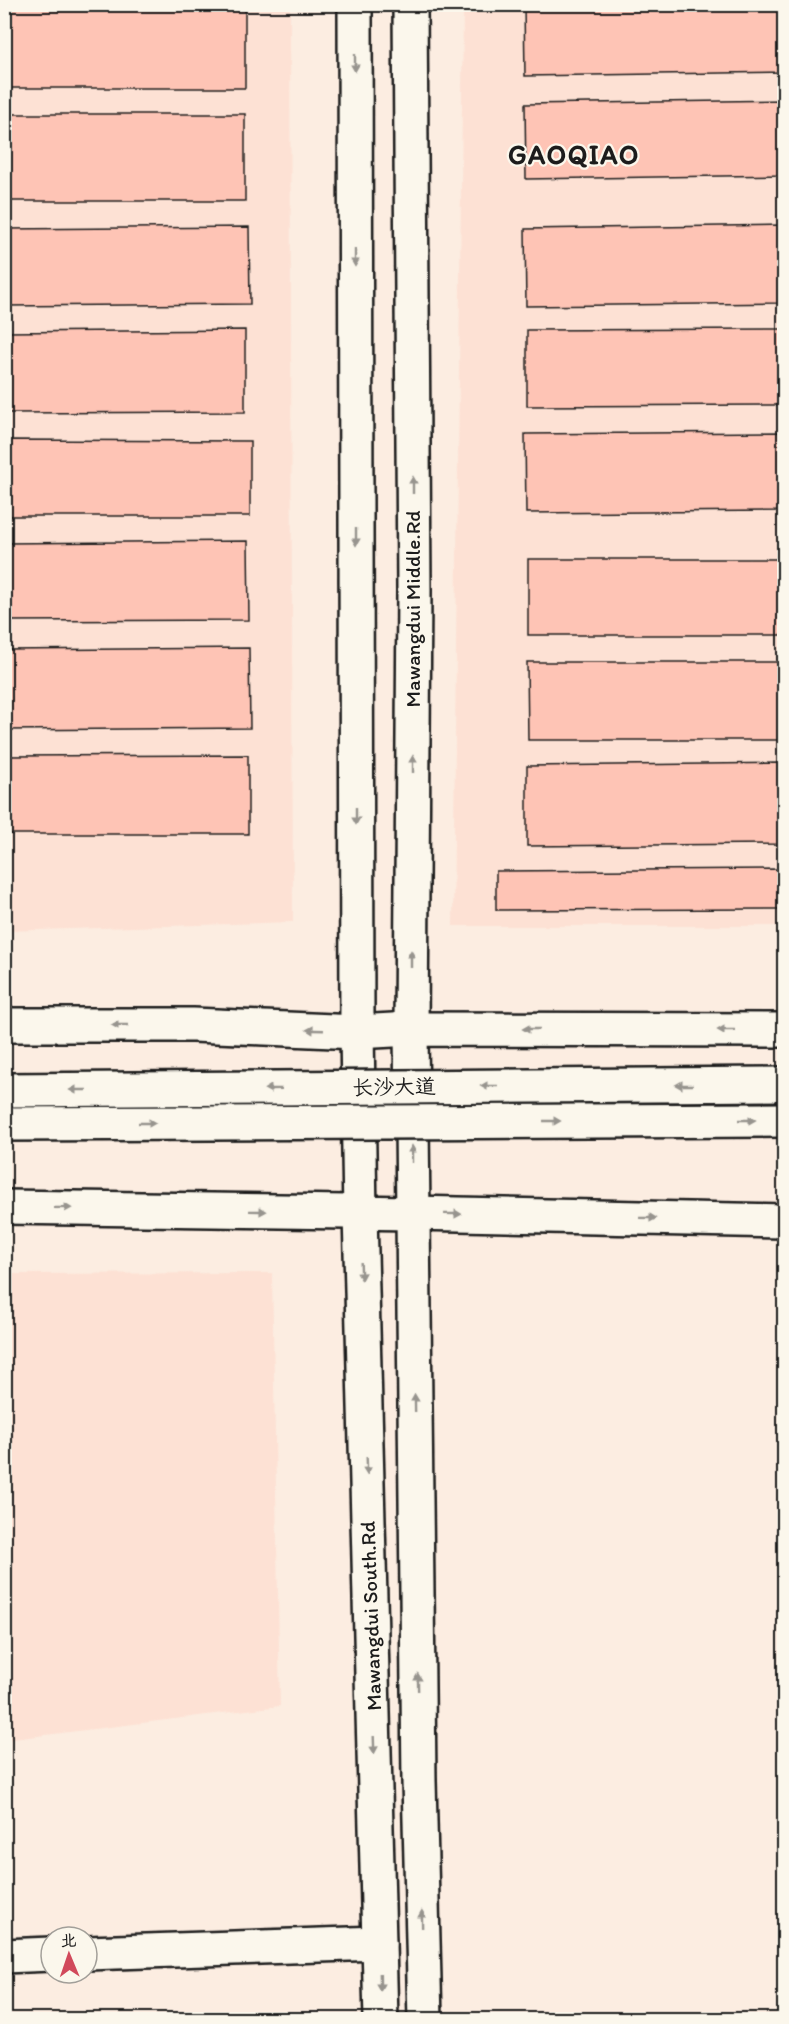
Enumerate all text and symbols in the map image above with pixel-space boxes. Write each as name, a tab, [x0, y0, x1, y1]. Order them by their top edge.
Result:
one-way arrow	[350, 53, 360, 72]
district label: GAOQIAO	[508, 138, 640, 171]
one-way arrow	[350, 248, 360, 267]
one-way arrow	[409, 476, 418, 495]
street label: Mawangdui Middle.Rd	[400, 510, 425, 708]
one-way arrow	[351, 527, 361, 546]
one-way arrow	[408, 755, 418, 774]
one-way arrow	[351, 806, 361, 825]
one-way arrow	[406, 950, 416, 969]
one-way arrow	[111, 1020, 130, 1030]
one-way arrow	[522, 1024, 541, 1034]
one-way arrow	[717, 1025, 736, 1035]
one-way arrow	[306, 1026, 325, 1035]
street label: 长沙大道	[352, 1073, 436, 1100]
one-way arrow	[675, 1080, 694, 1090]
one-way arrow	[480, 1081, 499, 1091]
one-way arrow	[264, 1084, 283, 1094]
one-way arrow	[69, 1085, 88, 1095]
one-way arrow	[737, 1115, 756, 1125]
one-way arrow	[542, 1116, 561, 1126]
one-way arrow	[137, 1118, 156, 1128]
one-way arrow	[407, 1145, 417, 1164]
one-way arrow	[53, 1203, 72, 1213]
one-way arrow	[248, 1206, 267, 1216]
one-way arrow	[443, 1209, 462, 1219]
one-way arrow	[638, 1214, 657, 1223]
one-way arrow	[357, 1261, 366, 1280]
one-way arrow	[410, 1394, 419, 1413]
one-way arrow	[362, 1456, 371, 1475]
street label: Mawangdui South.Rd	[355, 1520, 386, 1711]
one-way arrow	[413, 1673, 423, 1692]
one-way arrow	[370, 1735, 379, 1754]
one-way arrow	[418, 1910, 427, 1929]
north arrow	[39, 1925, 99, 1985]
text: 北	[60, 1931, 77, 1950]
one-way arrow	[375, 1972, 384, 1991]

